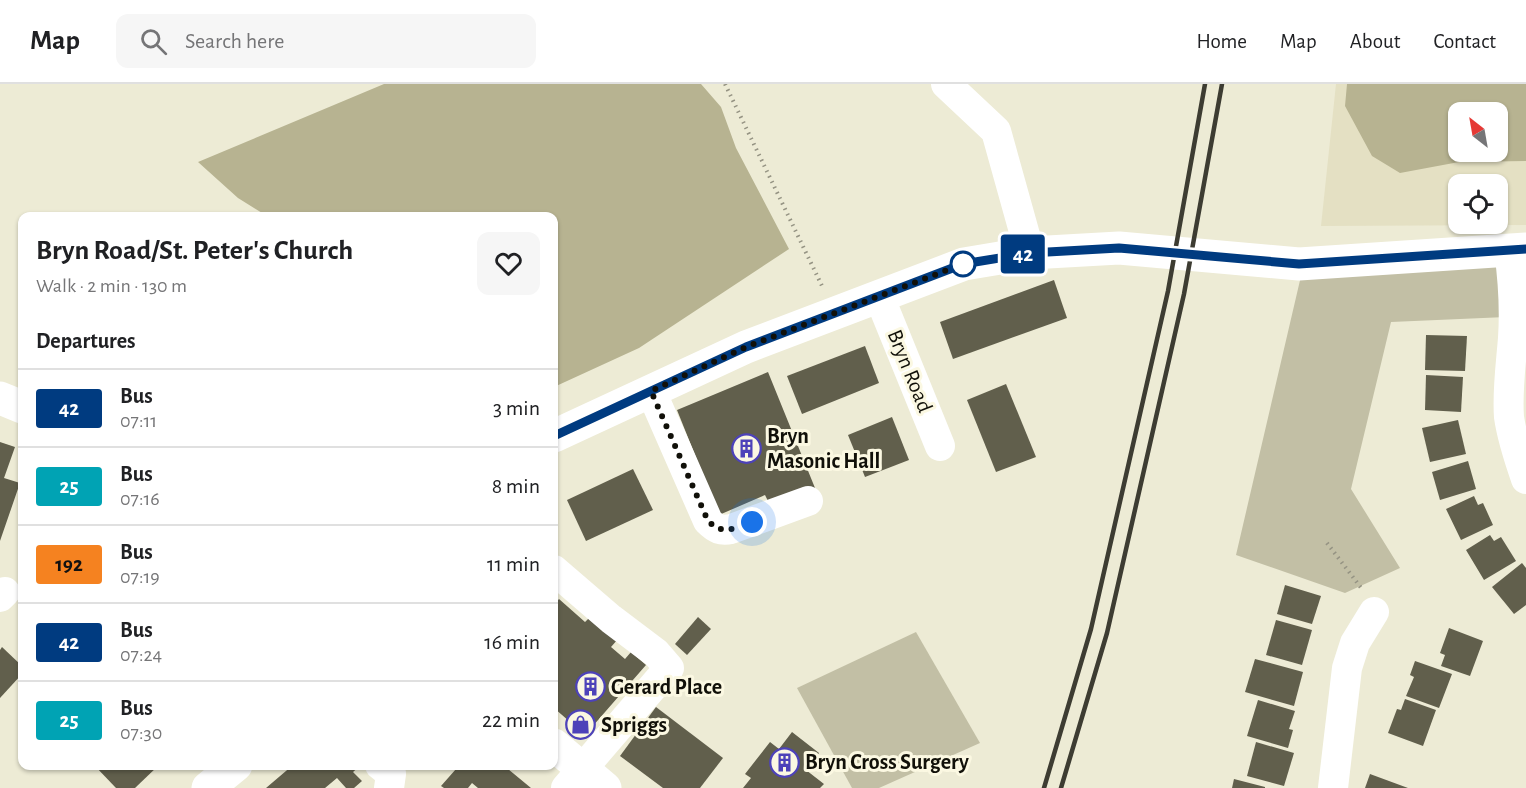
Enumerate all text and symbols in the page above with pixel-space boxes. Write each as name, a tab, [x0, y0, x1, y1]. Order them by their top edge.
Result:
search box	[116, 14, 536, 68]
icon: search	[137, 25, 170, 58]
text: Map	[30, 27, 80, 55]
text: Search here	[185, 30, 284, 52]
text: Home	[1196, 31, 1247, 52]
text: Map	[1280, 31, 1317, 52]
text: About	[1350, 31, 1400, 52]
text: Contact	[1433, 31, 1496, 52]
north arrow	[1448, 102, 1508, 162]
map controls	[1448, 102, 1508, 234]
button: locate	[1448, 174, 1508, 234]
button: heart	[477, 232, 540, 295]
line badge: 42	[996, 234, 1050, 274]
text: Bryn Road/St. Peter's Church	[36, 237, 353, 265]
text: 42	[1013, 244, 1033, 265]
unlabelled marker	[950, 251, 976, 277]
text: Walk · 2 min · 130 m	[36, 276, 187, 296]
street label: Bryn Road	[883, 326, 937, 416]
text: Departures	[36, 330, 136, 352]
text: Bus	[120, 385, 153, 407]
text: 3 min	[493, 397, 540, 419]
text: 42	[59, 398, 79, 419]
text: 07:11	[120, 411, 157, 431]
place label: Bryn Masonic Hall	[767, 425, 880, 472]
building icon: Bryn Masonic Hall	[730, 433, 762, 465]
text: Bus	[120, 463, 153, 485]
text: 8 min	[492, 475, 540, 497]
text: 25	[60, 476, 78, 497]
text: 07:16	[120, 489, 160, 509]
your location	[737, 507, 767, 537]
text: Bus	[120, 541, 153, 563]
text: 11 min	[487, 553, 540, 575]
text: 192	[55, 554, 83, 575]
text: 07:19	[120, 567, 160, 587]
text: Bus	[120, 619, 153, 641]
text: 16 min	[484, 631, 540, 653]
text: 42	[59, 632, 79, 653]
text: 07:24	[120, 645, 162, 665]
building icon: Gerard Place	[574, 671, 606, 703]
place label: Gerard Place	[611, 676, 722, 698]
text: Bus	[120, 697, 153, 719]
text: 22 min	[482, 709, 540, 731]
shop icon: Spriggs	[564, 709, 596, 741]
text: 25	[60, 710, 78, 731]
place label: Spriggs	[601, 714, 667, 736]
text: 07:30	[120, 723, 162, 743]
building icon: Bryn Cross Surgery	[768, 746, 800, 778]
place label: Bryn Cross Surgery	[805, 751, 969, 774]

